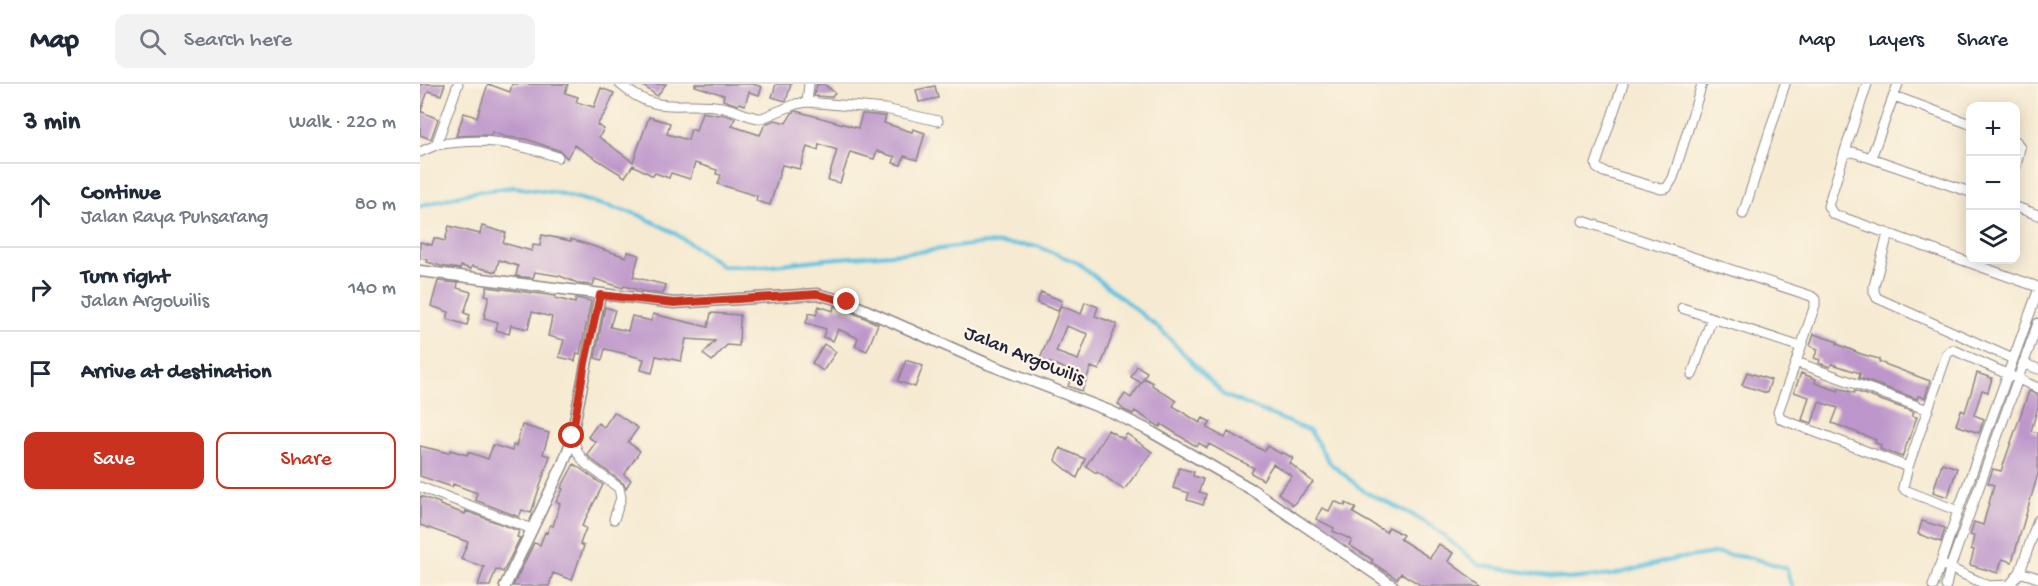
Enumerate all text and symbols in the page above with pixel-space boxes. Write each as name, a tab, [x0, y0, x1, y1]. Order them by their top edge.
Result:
search box	[115, 14, 535, 68]
text: Map	[30, 25, 79, 58]
icon: search	[136, 25, 169, 58]
text: Search here	[184, 28, 292, 54]
text: Map	[1799, 29, 1835, 54]
text: Layers	[1868, 29, 1924, 54]
text: Share	[1957, 29, 2008, 54]
map controls	[1966, 102, 2020, 264]
button: +	[1966, 102, 2020, 156]
text: 3 min	[24, 108, 80, 139]
text: Walk · 220 m	[289, 112, 396, 135]
button: −	[1966, 156, 2020, 210]
text: Continue	[81, 181, 161, 207]
icon: ahead	[24, 189, 57, 222]
text: 80 m	[355, 194, 396, 217]
text: Jalan Raya Puhsarang	[81, 207, 268, 230]
button: layers	[1966, 210, 2020, 264]
text: Turn right	[81, 265, 169, 291]
icon: right	[24, 273, 57, 306]
text: 140 m	[348, 278, 396, 301]
route end	[833, 288, 859, 314]
text: Jalan Argowilis	[81, 291, 209, 314]
street label: Jalan Argowilis	[960, 322, 1088, 392]
icon: arrive	[24, 357, 57, 390]
text: Arrive at destination	[81, 360, 271, 386]
route start	[558, 422, 584, 448]
button: Save	[24, 432, 204, 489]
button: Share	[216, 432, 396, 489]

